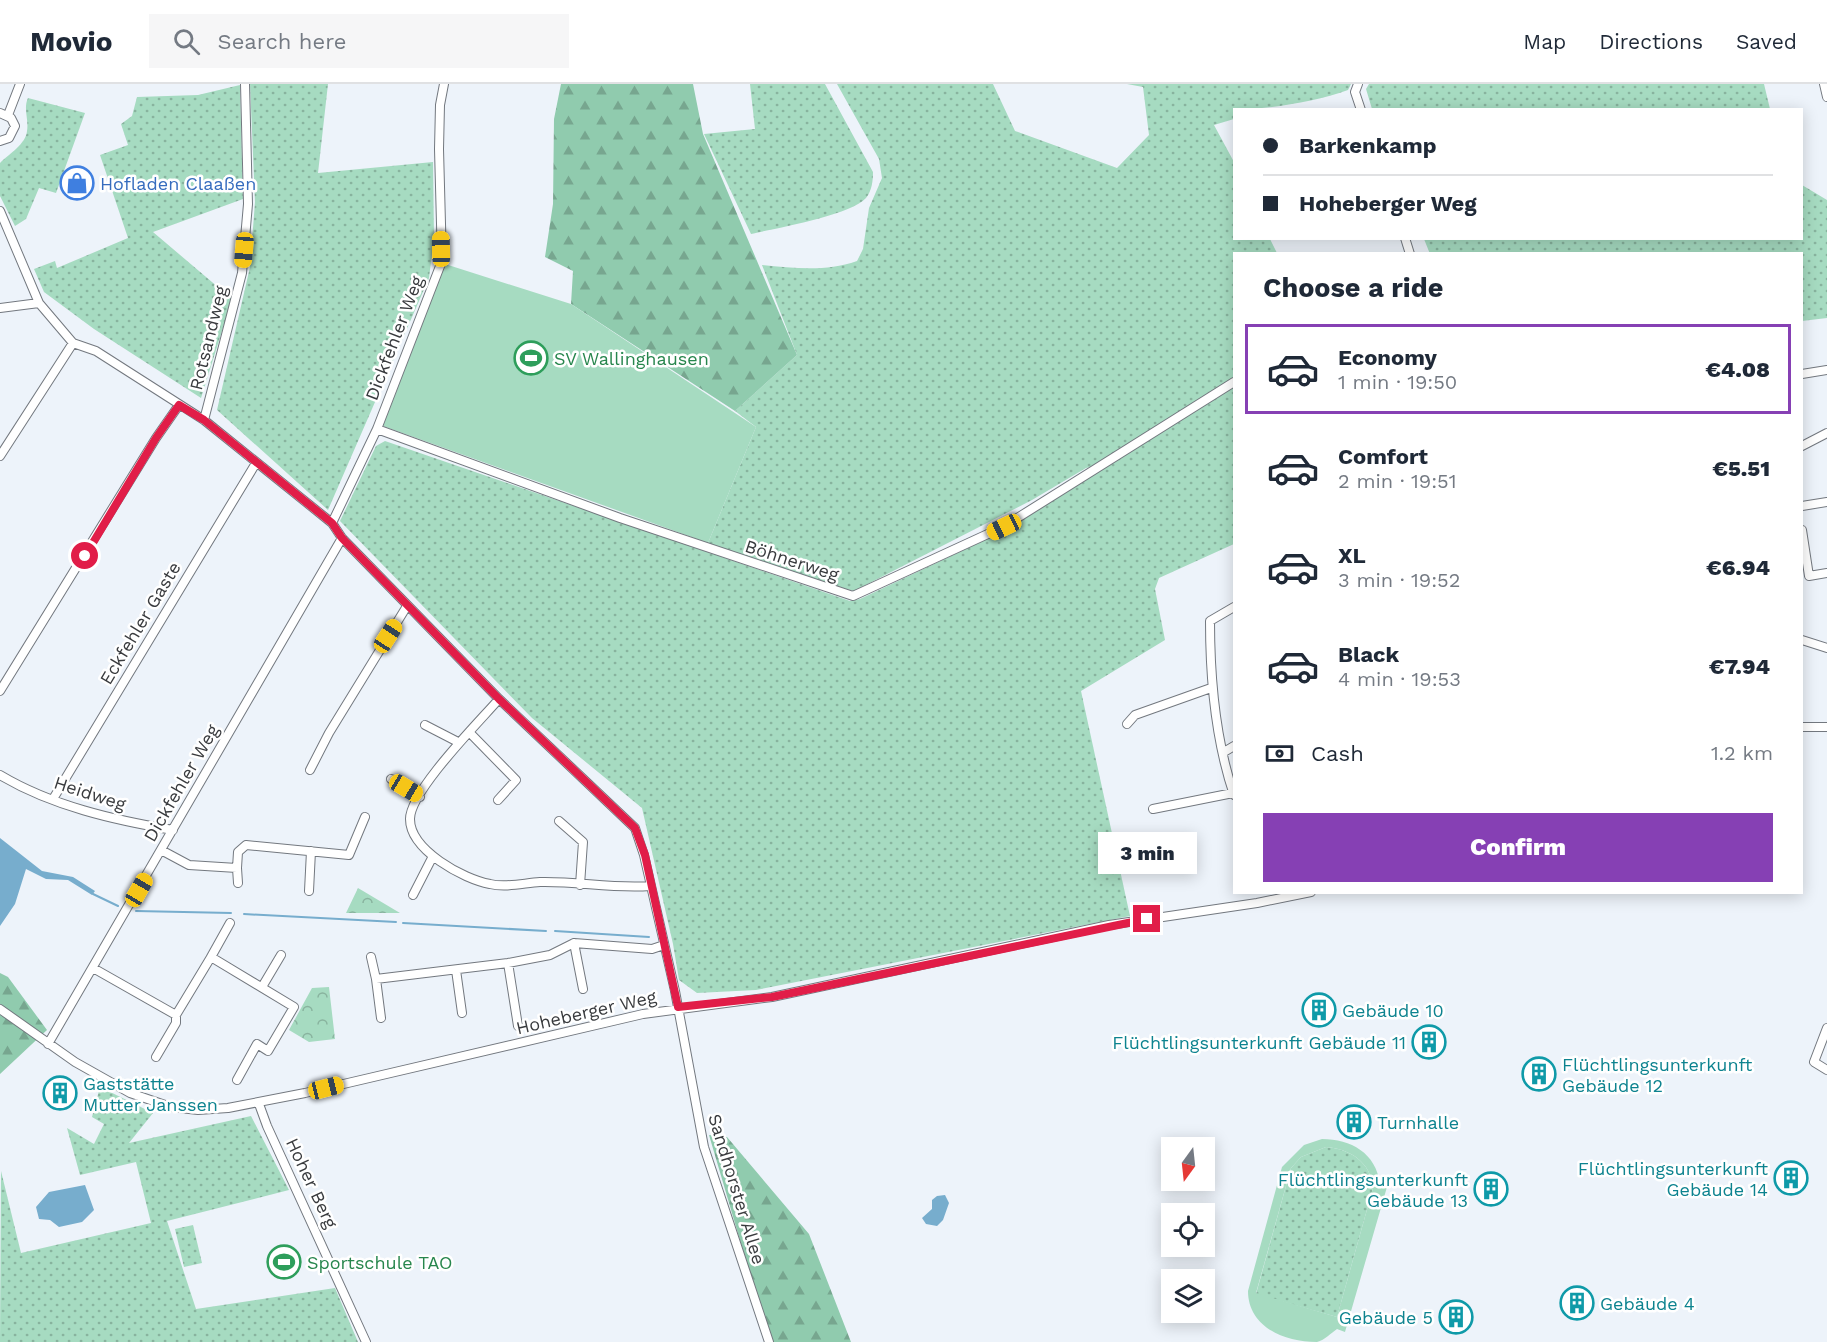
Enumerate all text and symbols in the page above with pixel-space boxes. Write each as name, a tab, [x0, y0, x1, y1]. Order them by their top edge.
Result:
search box	[149, 14, 569, 68]
text: Movio	[30, 25, 113, 58]
icon: search	[170, 25, 203, 58]
text: Search here	[218, 29, 347, 54]
text: Map	[1523, 29, 1566, 54]
text: Directions	[1599, 29, 1703, 54]
text: Saved	[1736, 29, 1797, 54]
text: Barkenkamp	[1299, 133, 1437, 158]
shop icon: Hofladen Claaßen	[59, 165, 95, 201]
place label: Hofladen Claaßen	[100, 173, 256, 194]
text: Hoheberger Weg	[1299, 191, 1476, 216]
car	[233, 231, 255, 269]
car	[432, 231, 450, 267]
street label: Dickfehler Weg	[361, 272, 428, 403]
text: Choose a ride	[1263, 272, 1443, 304]
street label: Rotsandweg	[185, 283, 231, 392]
sports icon: SV Wallinghausen	[513, 340, 549, 376]
icon: car	[1266, 342, 1320, 396]
text: Economy	[1338, 345, 1437, 370]
place label: SV Wallinghausen	[554, 348, 709, 369]
text: €4.08	[1705, 357, 1770, 382]
text: 1 min · 19:50	[1338, 370, 1457, 394]
icon: car	[1266, 441, 1320, 495]
text: Comfort	[1338, 444, 1428, 469]
text: €5.51	[1713, 456, 1770, 481]
text: 2 min · 19:51	[1338, 469, 1457, 493]
car	[984, 511, 1024, 543]
street label: Böhnerweg	[742, 535, 842, 585]
icon: car	[1266, 540, 1320, 594]
route start	[71, 542, 98, 569]
text: XL	[1338, 543, 1366, 568]
text: €6.94	[1706, 555, 1770, 580]
street label: Eckfehler Gaste	[95, 558, 185, 688]
text: 3 min · 19:52	[1338, 568, 1460, 592]
car	[371, 616, 405, 656]
icon: car	[1266, 639, 1320, 693]
text: Black	[1338, 642, 1399, 667]
text: €7.94	[1709, 654, 1770, 679]
text: 4 min · 19:53	[1338, 667, 1461, 691]
street label: Dickfehler Weg	[139, 720, 223, 845]
icon: cash	[1263, 737, 1296, 770]
text: Cash	[1311, 741, 1364, 766]
text: 1.2 km	[1711, 741, 1773, 765]
car	[386, 771, 426, 805]
street label: Heidweg	[51, 772, 129, 815]
button: Confirm	[1263, 813, 1773, 882]
callout: 3 min	[1098, 832, 1196, 874]
text: 3 min	[1120, 841, 1175, 865]
car	[122, 870, 156, 910]
route end	[1133, 905, 1160, 932]
street label: Hoheberger Weg	[514, 986, 659, 1038]
building icon: Gebäude 10	[1301, 992, 1337, 1028]
place label: Gebäude 10	[1342, 1000, 1444, 1021]
building icon: Flüchtlingsunterkunft Gebäude 11	[1411, 1024, 1447, 1060]
place label: Flüchtlingsunterkunft Gebäude 11	[1112, 1032, 1406, 1053]
place label: Flüchtlingsunterkunft Gebäude 12	[1562, 1054, 1753, 1096]
building icon: Flüchtlingsunterkunft Gebäude 12	[1521, 1056, 1557, 1092]
place label: Gaststätte Mutter Janssen	[83, 1073, 218, 1115]
building icon: Gaststätte Mutter Janssen	[42, 1075, 78, 1111]
car	[306, 1075, 346, 1101]
building icon: Turnhalle	[1336, 1104, 1372, 1140]
street label: Sandhorster Allee	[704, 1111, 770, 1267]
place label: Turnhalle	[1377, 1112, 1459, 1133]
street label: Hoher Berg	[282, 1135, 342, 1232]
north arrow	[1161, 1137, 1215, 1191]
map controls	[1161, 1137, 1215, 1323]
place label: Flüchtlingsunterkunft Gebäude 14	[1578, 1158, 1768, 1200]
building icon: Flüchtlingsunterkunft Gebäude 14	[1773, 1160, 1809, 1196]
place label: Flüchtlingsunterkunft Gebäude 13	[1278, 1169, 1468, 1211]
building icon: Flüchtlingsunterkunft Gebäude 13	[1473, 1171, 1509, 1207]
button: locate	[1161, 1203, 1215, 1257]
sports icon: Sportschule TAO	[266, 1244, 302, 1280]
place label: Sportschule TAO	[307, 1252, 452, 1273]
button: layers	[1161, 1269, 1215, 1323]
building icon: Gebäude 4	[1559, 1285, 1595, 1321]
place label: Gebäude 4	[1600, 1293, 1695, 1314]
building icon: Gebäude 5	[1438, 1299, 1474, 1335]
place label: Gebäude 5	[1339, 1307, 1433, 1328]

